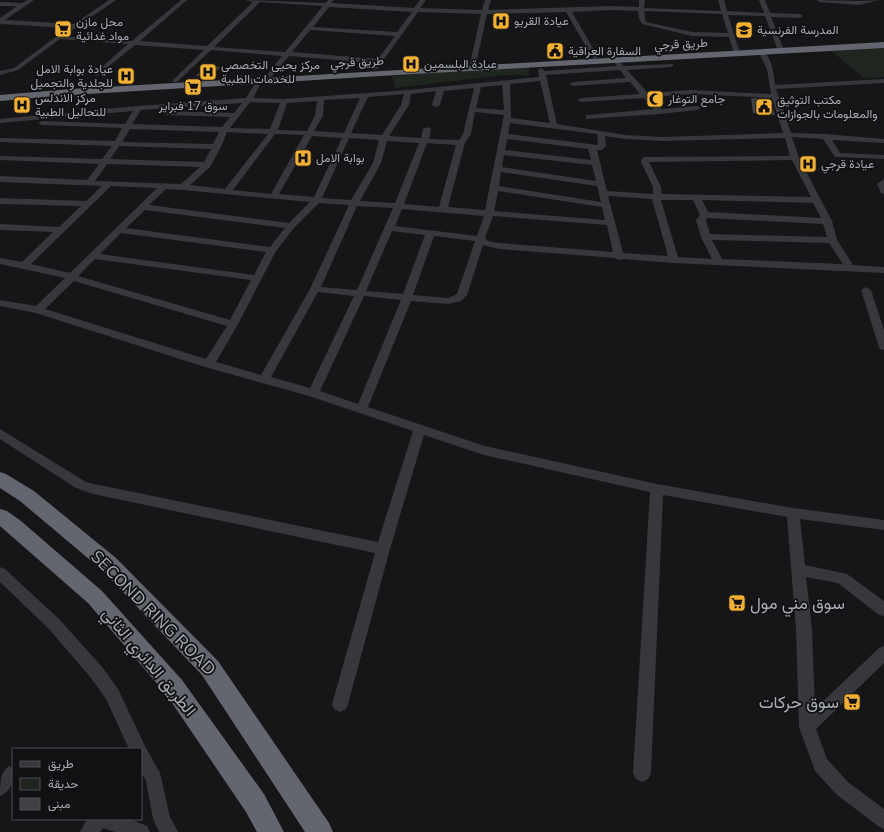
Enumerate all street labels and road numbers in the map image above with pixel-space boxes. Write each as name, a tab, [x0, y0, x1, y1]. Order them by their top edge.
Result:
street label: طريق قرجي	[654, 35, 708, 55]
street label: طريق قرجي	[330, 53, 384, 73]
street label: SECOND RING ROAD	[85, 545, 221, 681]
street label: الطريق الدائري الثاني	[95, 603, 201, 722]

